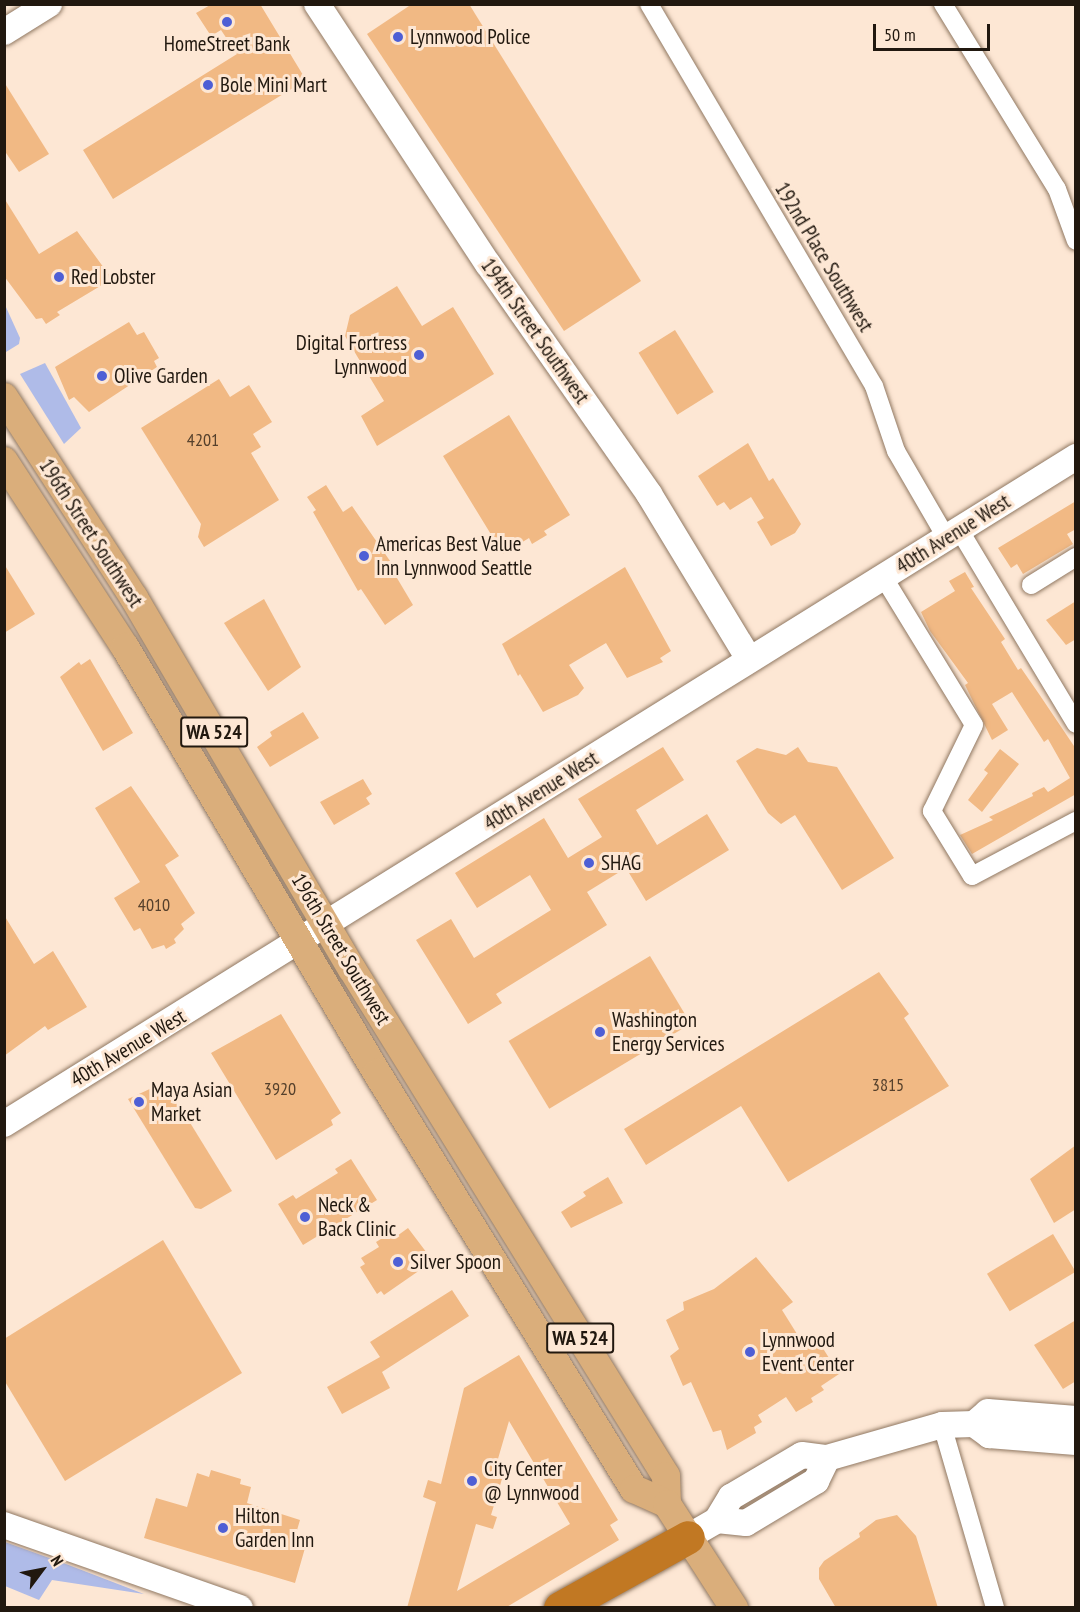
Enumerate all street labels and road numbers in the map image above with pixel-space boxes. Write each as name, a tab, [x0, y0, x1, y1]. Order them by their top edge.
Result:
street label: 192nd Place Southwest	[769, 178, 879, 336]
street label: 194th Street Southwest	[475, 253, 595, 409]
street label: 196th Street Southwest	[34, 454, 148, 612]
street label: 40th Avenue West	[891, 489, 1015, 579]
road number: WA 524	[180, 715, 248, 749]
street label: 40th Avenue West	[479, 746, 603, 836]
street label: 196th Street Southwest	[286, 869, 396, 1029]
street label: 40th Avenue West	[65, 1004, 191, 1092]
road number: WA 524	[546, 1321, 614, 1355]

